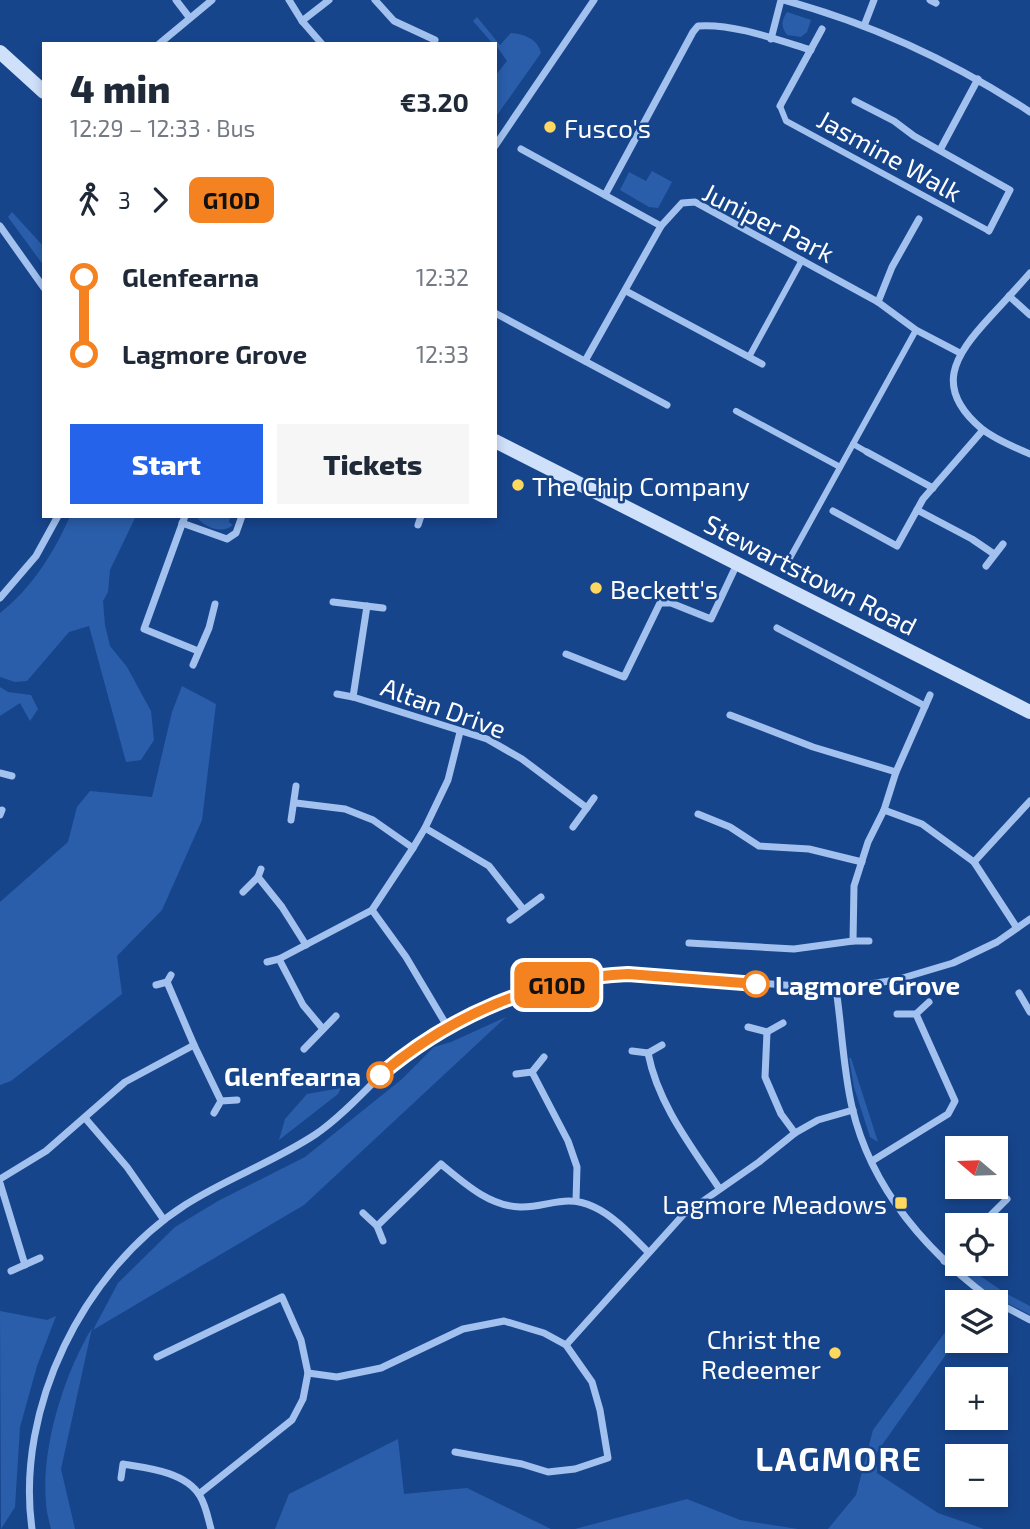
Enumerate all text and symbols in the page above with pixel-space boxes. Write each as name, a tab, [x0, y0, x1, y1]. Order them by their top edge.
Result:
text: 4 min	[70, 65, 171, 111]
text: €3.20	[400, 86, 469, 117]
street label: Jasmine Walk	[813, 103, 967, 207]
place label: Fusco's	[564, 112, 651, 143]
text: 12:29 – 12:33 · Bus	[70, 114, 255, 142]
marker: Fusco's	[542, 119, 558, 135]
street label: Juniper Park	[698, 176, 840, 268]
icon: walk	[70, 181, 108, 219]
icon: forward	[141, 181, 179, 219]
text: G10D	[203, 185, 260, 214]
text: 3	[118, 186, 131, 214]
text: Glenfearna	[122, 261, 259, 292]
text: 12:32	[416, 263, 469, 291]
text: Lagmore Grove	[122, 338, 307, 369]
text: 12:33	[416, 340, 469, 368]
button: Start	[70, 424, 263, 504]
button: Tickets	[277, 424, 469, 504]
place label: The Chip Company	[532, 470, 750, 501]
marker: The Chip Company	[510, 477, 526, 493]
street label: Stewartstown Road	[700, 507, 922, 641]
place label: Beckett's	[610, 573, 718, 604]
marker: Beckett's	[588, 580, 604, 596]
street label: Altan Drive	[377, 670, 511, 744]
line badge: G10D	[508, 962, 606, 1008]
place label: Lagmore Grove	[775, 969, 960, 1000]
text: G10D	[528, 970, 586, 999]
marker: Lagmore Grove	[743, 971, 769, 997]
place label: Glenfearna	[224, 1060, 361, 1091]
marker: Glenfearna	[367, 1062, 393, 1088]
north arrow	[945, 1136, 1008, 1199]
map controls	[945, 1136, 1008, 1507]
place label: Lagmore Meadows	[662, 1188, 887, 1219]
marker: Lagmore Meadows	[893, 1195, 909, 1211]
button: locate	[945, 1213, 1008, 1276]
button: layers	[945, 1290, 1008, 1353]
place label: Christ the Redeemer	[701, 1323, 821, 1384]
marker: Christ the Redeemer	[827, 1345, 843, 1361]
button: +	[945, 1367, 1008, 1430]
district label: LAGMORE	[755, 1438, 923, 1478]
button: −	[945, 1444, 1008, 1507]

